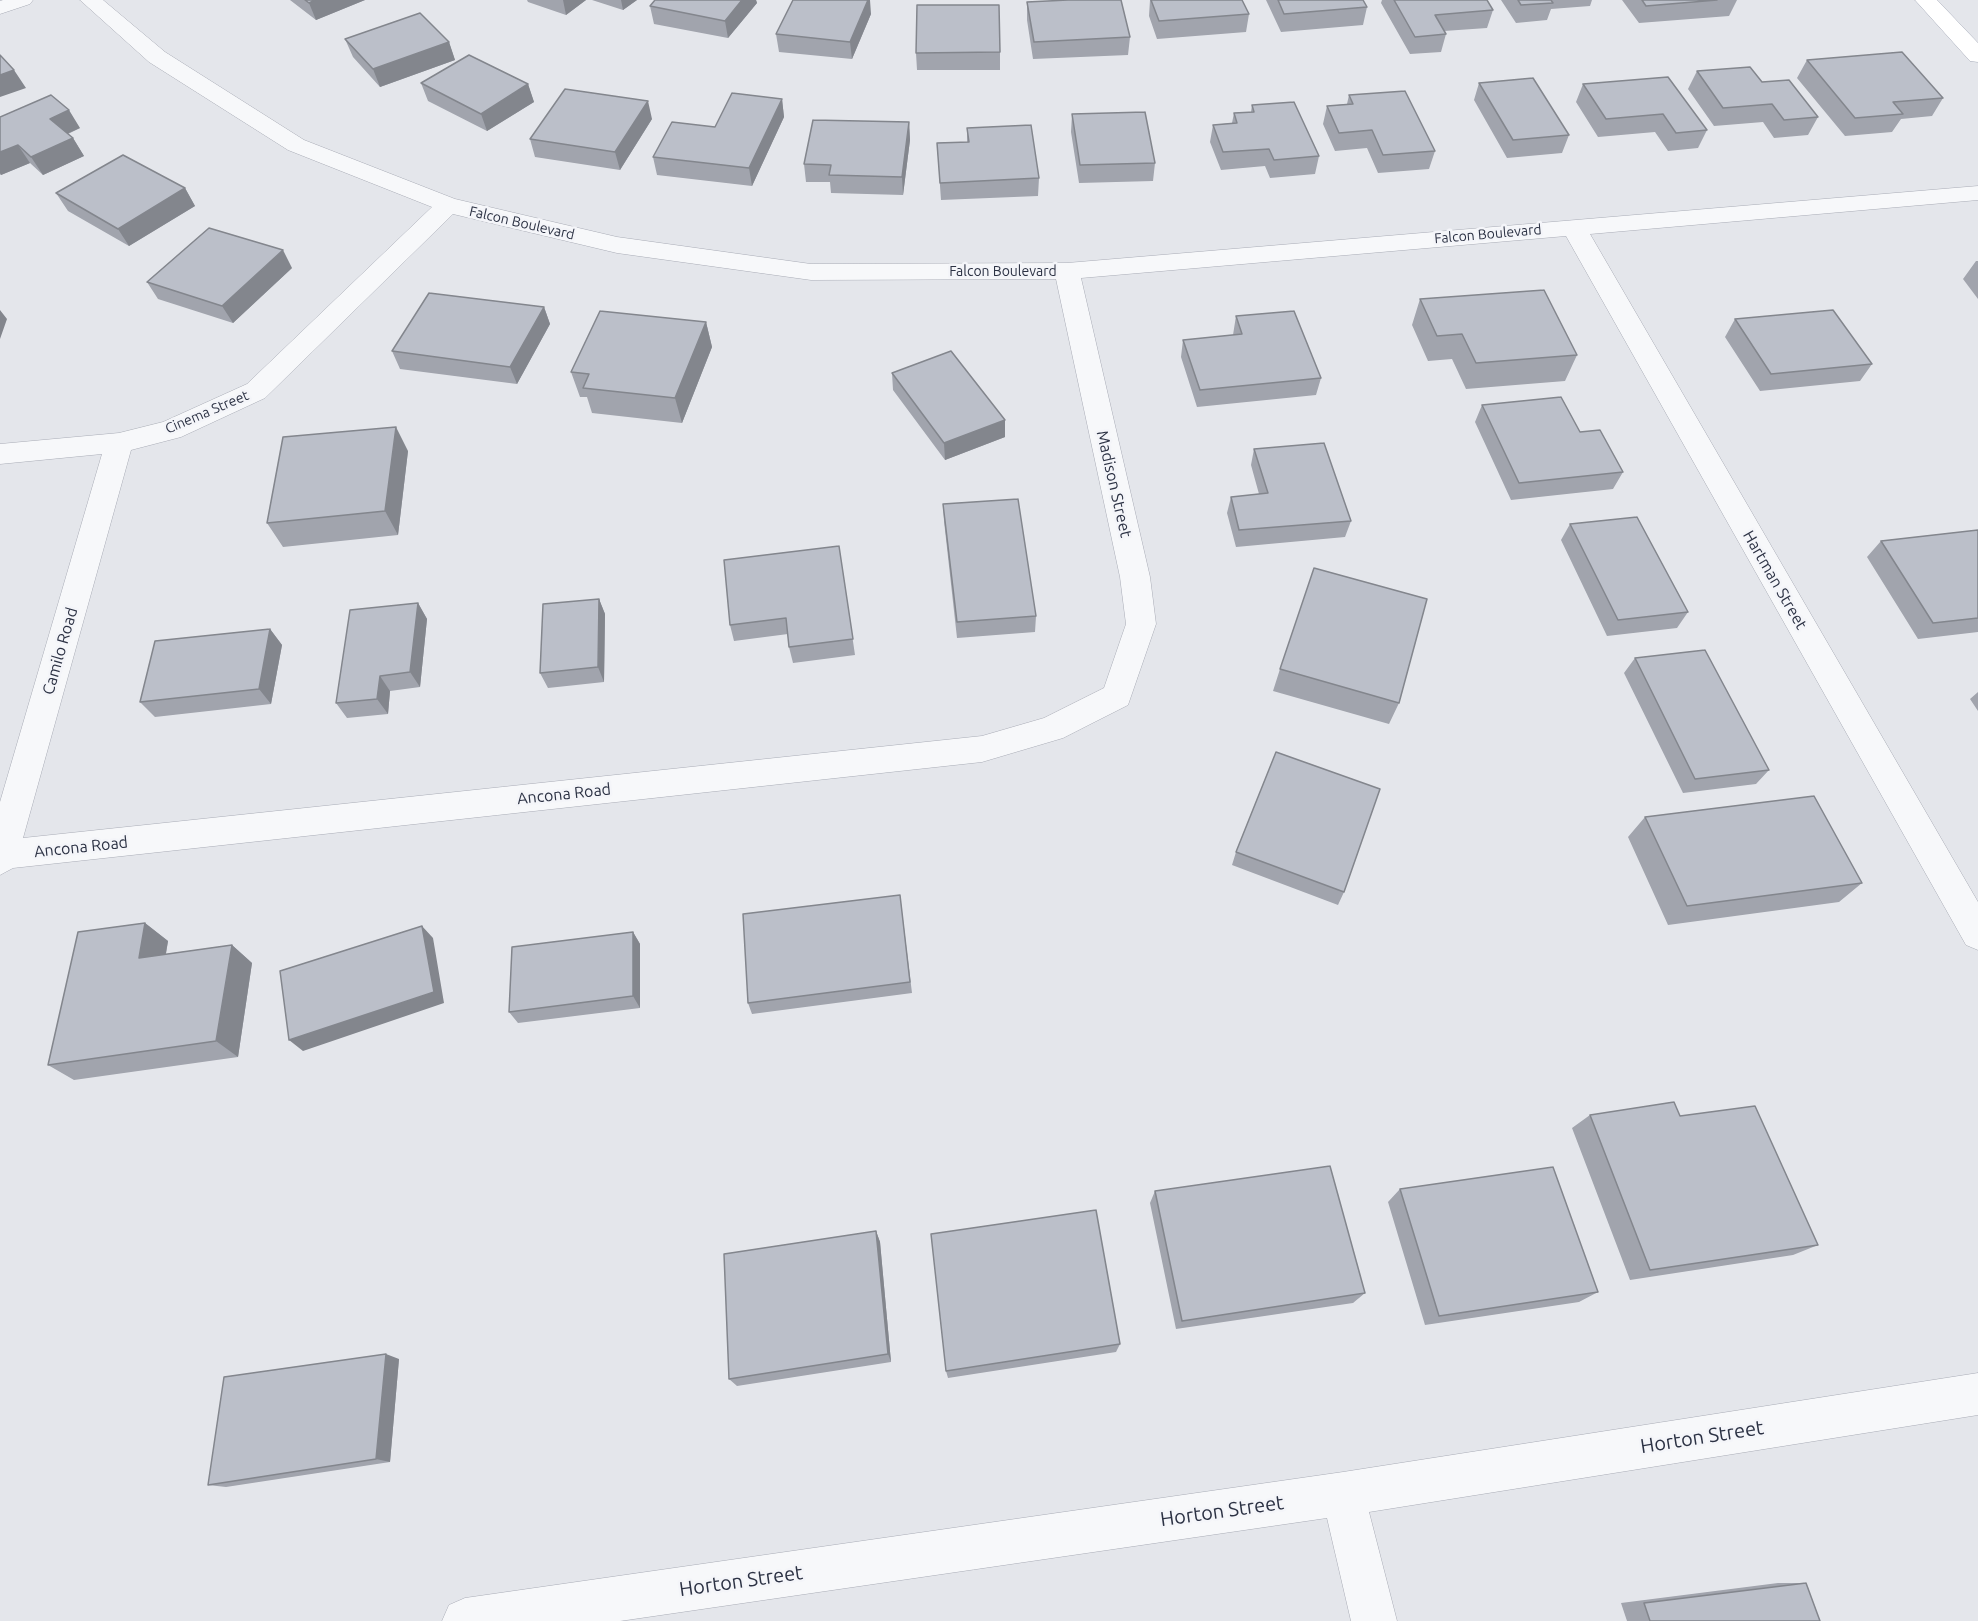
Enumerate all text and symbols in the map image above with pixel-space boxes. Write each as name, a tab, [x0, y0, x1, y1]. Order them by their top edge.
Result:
street label: Falcon Boulevard	[468, 203, 576, 243]
street label: Falcon Boulevard	[1434, 221, 1542, 247]
street label: Falcon Boulevard	[949, 263, 1057, 279]
street label: Cinema Street	[163, 387, 251, 437]
street label: Madison Street	[1092, 429, 1136, 539]
street label: Hartman Street	[1739, 527, 1811, 633]
street label: Camilo Road	[38, 605, 82, 697]
street label: Ancona Road	[516, 780, 612, 808]
street label: Ancona Road	[33, 833, 129, 861]
street label: Horton Street	[1639, 1415, 1765, 1459]
street label: Horton Street	[1159, 1490, 1285, 1532]
street label: Horton Street	[678, 1560, 804, 1602]

